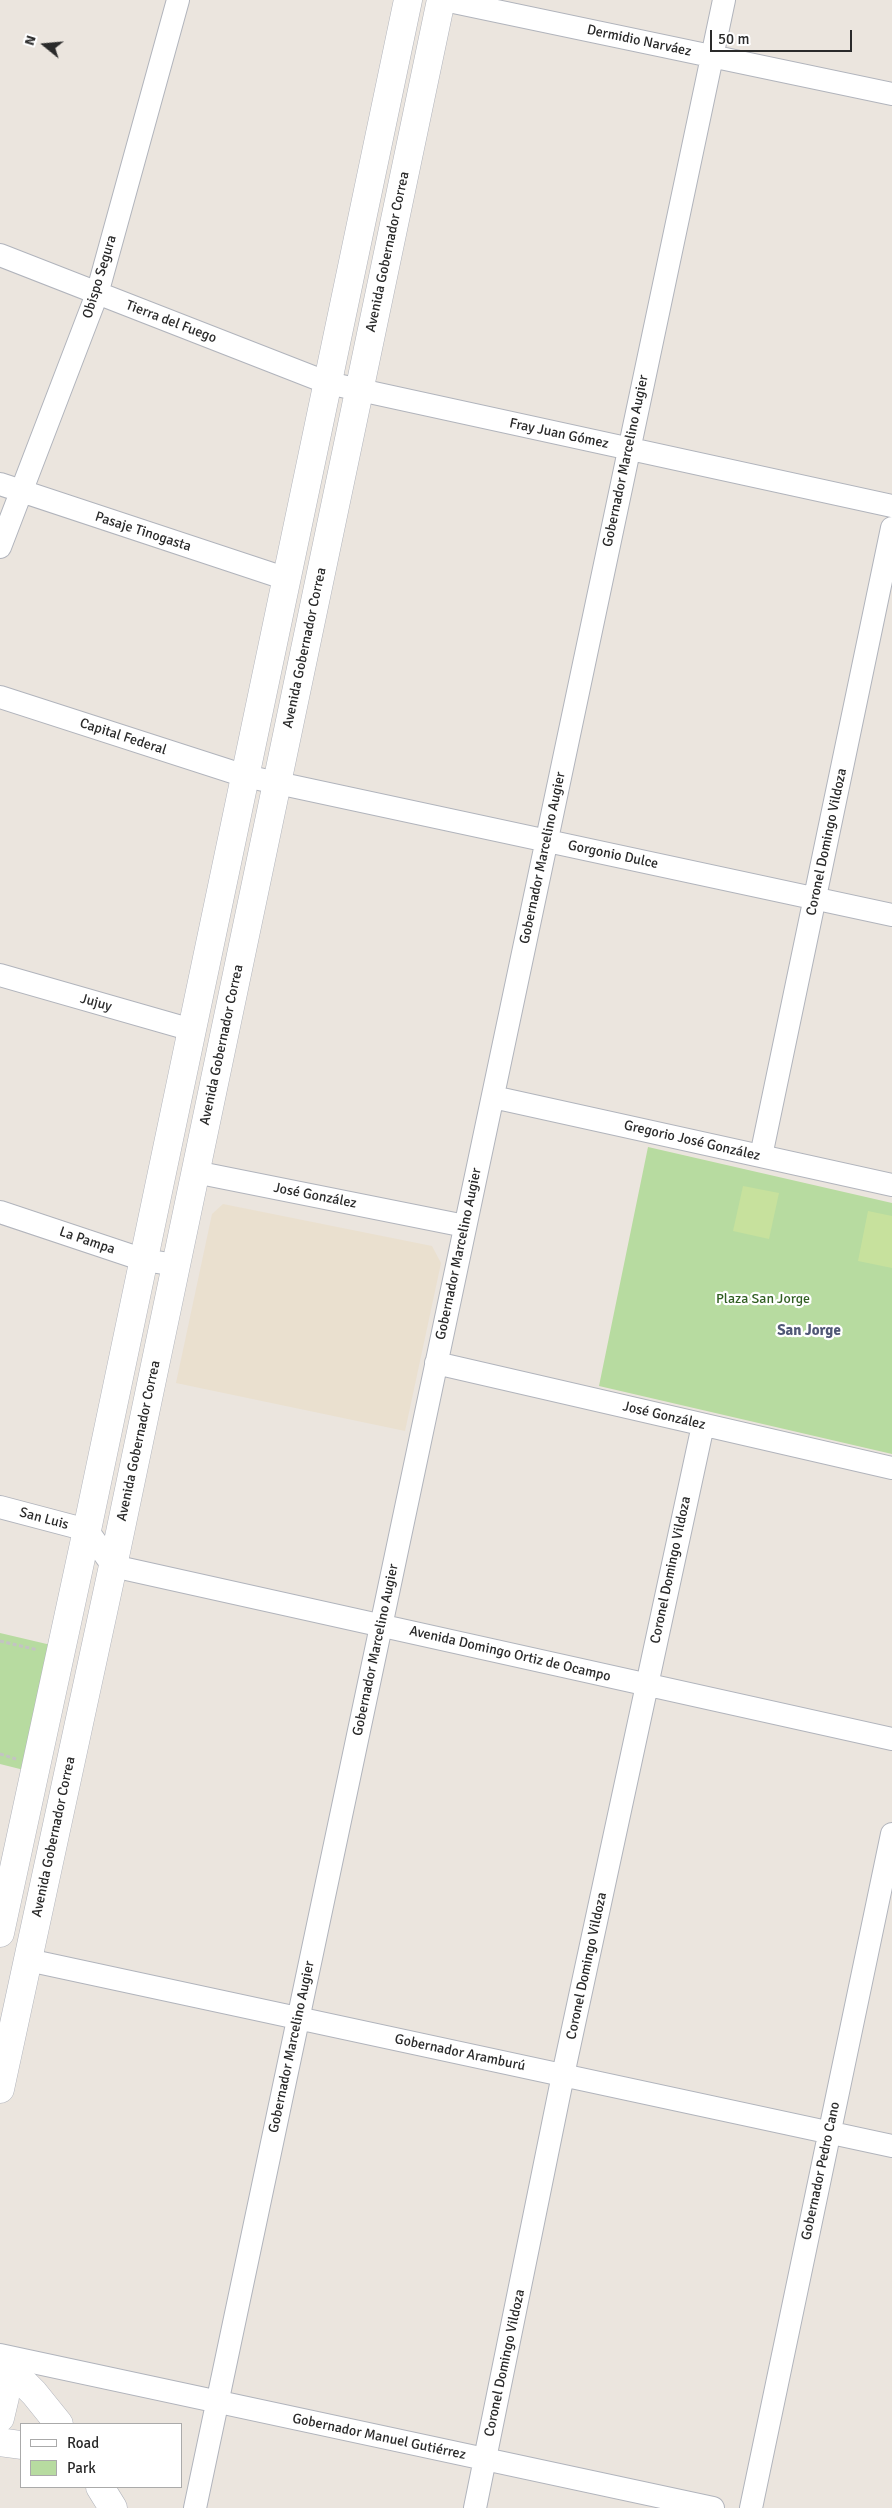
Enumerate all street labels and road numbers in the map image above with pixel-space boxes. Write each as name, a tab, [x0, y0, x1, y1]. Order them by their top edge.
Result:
street label: Dermidio Narváez	[585, 22, 693, 60]
street label: Avenida Gobernador Correa	[363, 170, 413, 334]
street label: Obispo Segura	[79, 233, 121, 321]
street label: Tierra del Fuego	[123, 297, 219, 347]
street label: Gobernador Marcelino Augier	[600, 373, 652, 549]
street label: Fray Juan Gómez	[508, 415, 610, 453]
street label: Pasaje Tinogasta	[93, 509, 193, 555]
street label: Avenida Gobernador Correa	[280, 566, 330, 730]
street label: Capital Federal	[77, 715, 169, 759]
street label: Coronel Domingo Vildoza	[803, 767, 851, 917]
street label: Gobernador Marcelino Augier	[517, 770, 569, 946]
street label: Gorgonio Dulce	[566, 837, 660, 873]
street label: Avenida Gobernador Correa	[197, 963, 247, 1127]
street label: Jujuy	[78, 991, 114, 1015]
street label: Gregorio José González	[622, 1117, 762, 1165]
street label: Gobernador Marcelino Augier	[433, 1166, 485, 1342]
street label: José González	[272, 1180, 358, 1212]
street label: La Pampa	[57, 1224, 117, 1258]
street label: Avenida Gobernador Correa	[114, 1359, 164, 1523]
street label: José González	[621, 1398, 707, 1434]
street label: Coronel Domingo Vildoza	[647, 1495, 695, 1645]
street label: San Luis	[18, 1504, 70, 1534]
street label: Gobernador Marcelino Augier	[350, 1562, 402, 1738]
street label: Avenida Domingo Ortiz de Ocampo	[408, 1623, 612, 1685]
street label: Avenida Gobernador Correa	[29, 1755, 79, 1919]
street label: Coronel Domingo Vildoza	[563, 1891, 611, 2041]
street label: Gobernador Marcelino Augier	[266, 1959, 318, 2135]
street label: Gobernador Aramburú	[393, 2031, 527, 2075]
street label: Gobernador Pedro Cano	[798, 2100, 844, 2242]
street label: Coronel Domingo Vildoza	[481, 2288, 529, 2438]
street label: Gobernador Manuel Gutiérrez	[291, 2410, 467, 2464]

